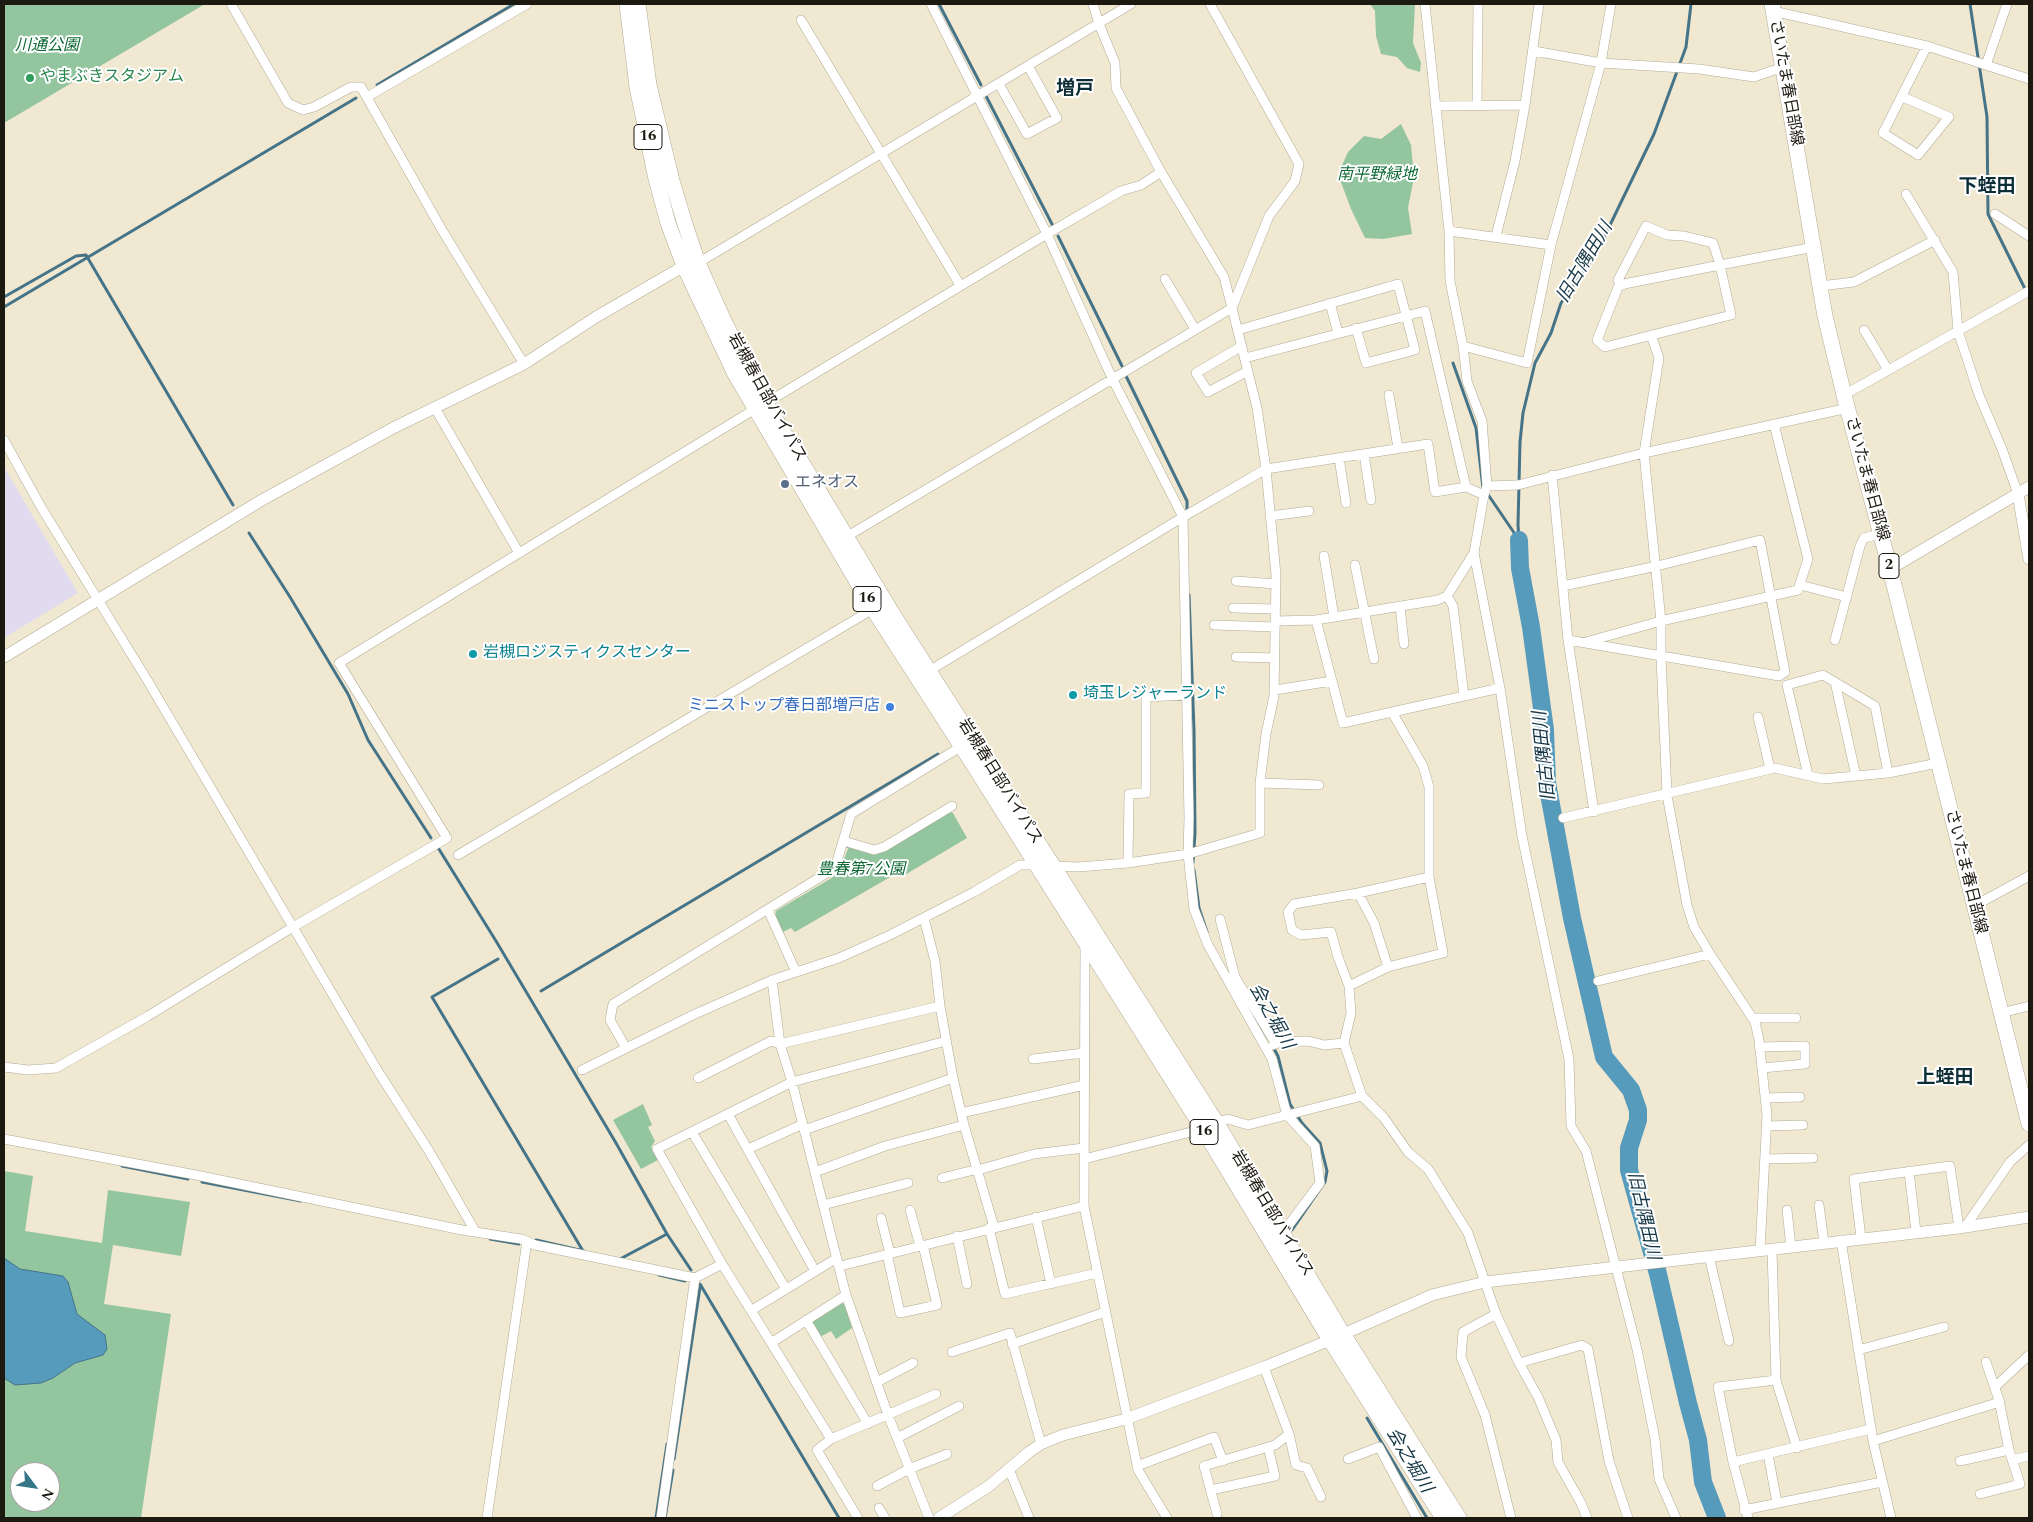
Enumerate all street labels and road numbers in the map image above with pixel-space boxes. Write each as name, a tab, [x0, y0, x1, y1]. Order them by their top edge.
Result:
street label: さいたま春日部線	[1764, 18, 1806, 148]
road number: 16	[634, 124, 662, 150]
street label: 岩槻春日部バイパス	[723, 330, 809, 466]
street label: さいたま春日部線	[1840, 415, 1892, 543]
road number: 2	[1879, 554, 1899, 578]
road number: 16	[853, 586, 881, 612]
street label: 岩槻春日部バイパス	[953, 716, 1045, 848]
street label: さいたま春日部線	[1940, 808, 1990, 936]
road number: 16	[1190, 1120, 1218, 1144]
street label: 岩槻春日部バイパス	[1226, 1147, 1316, 1281]

